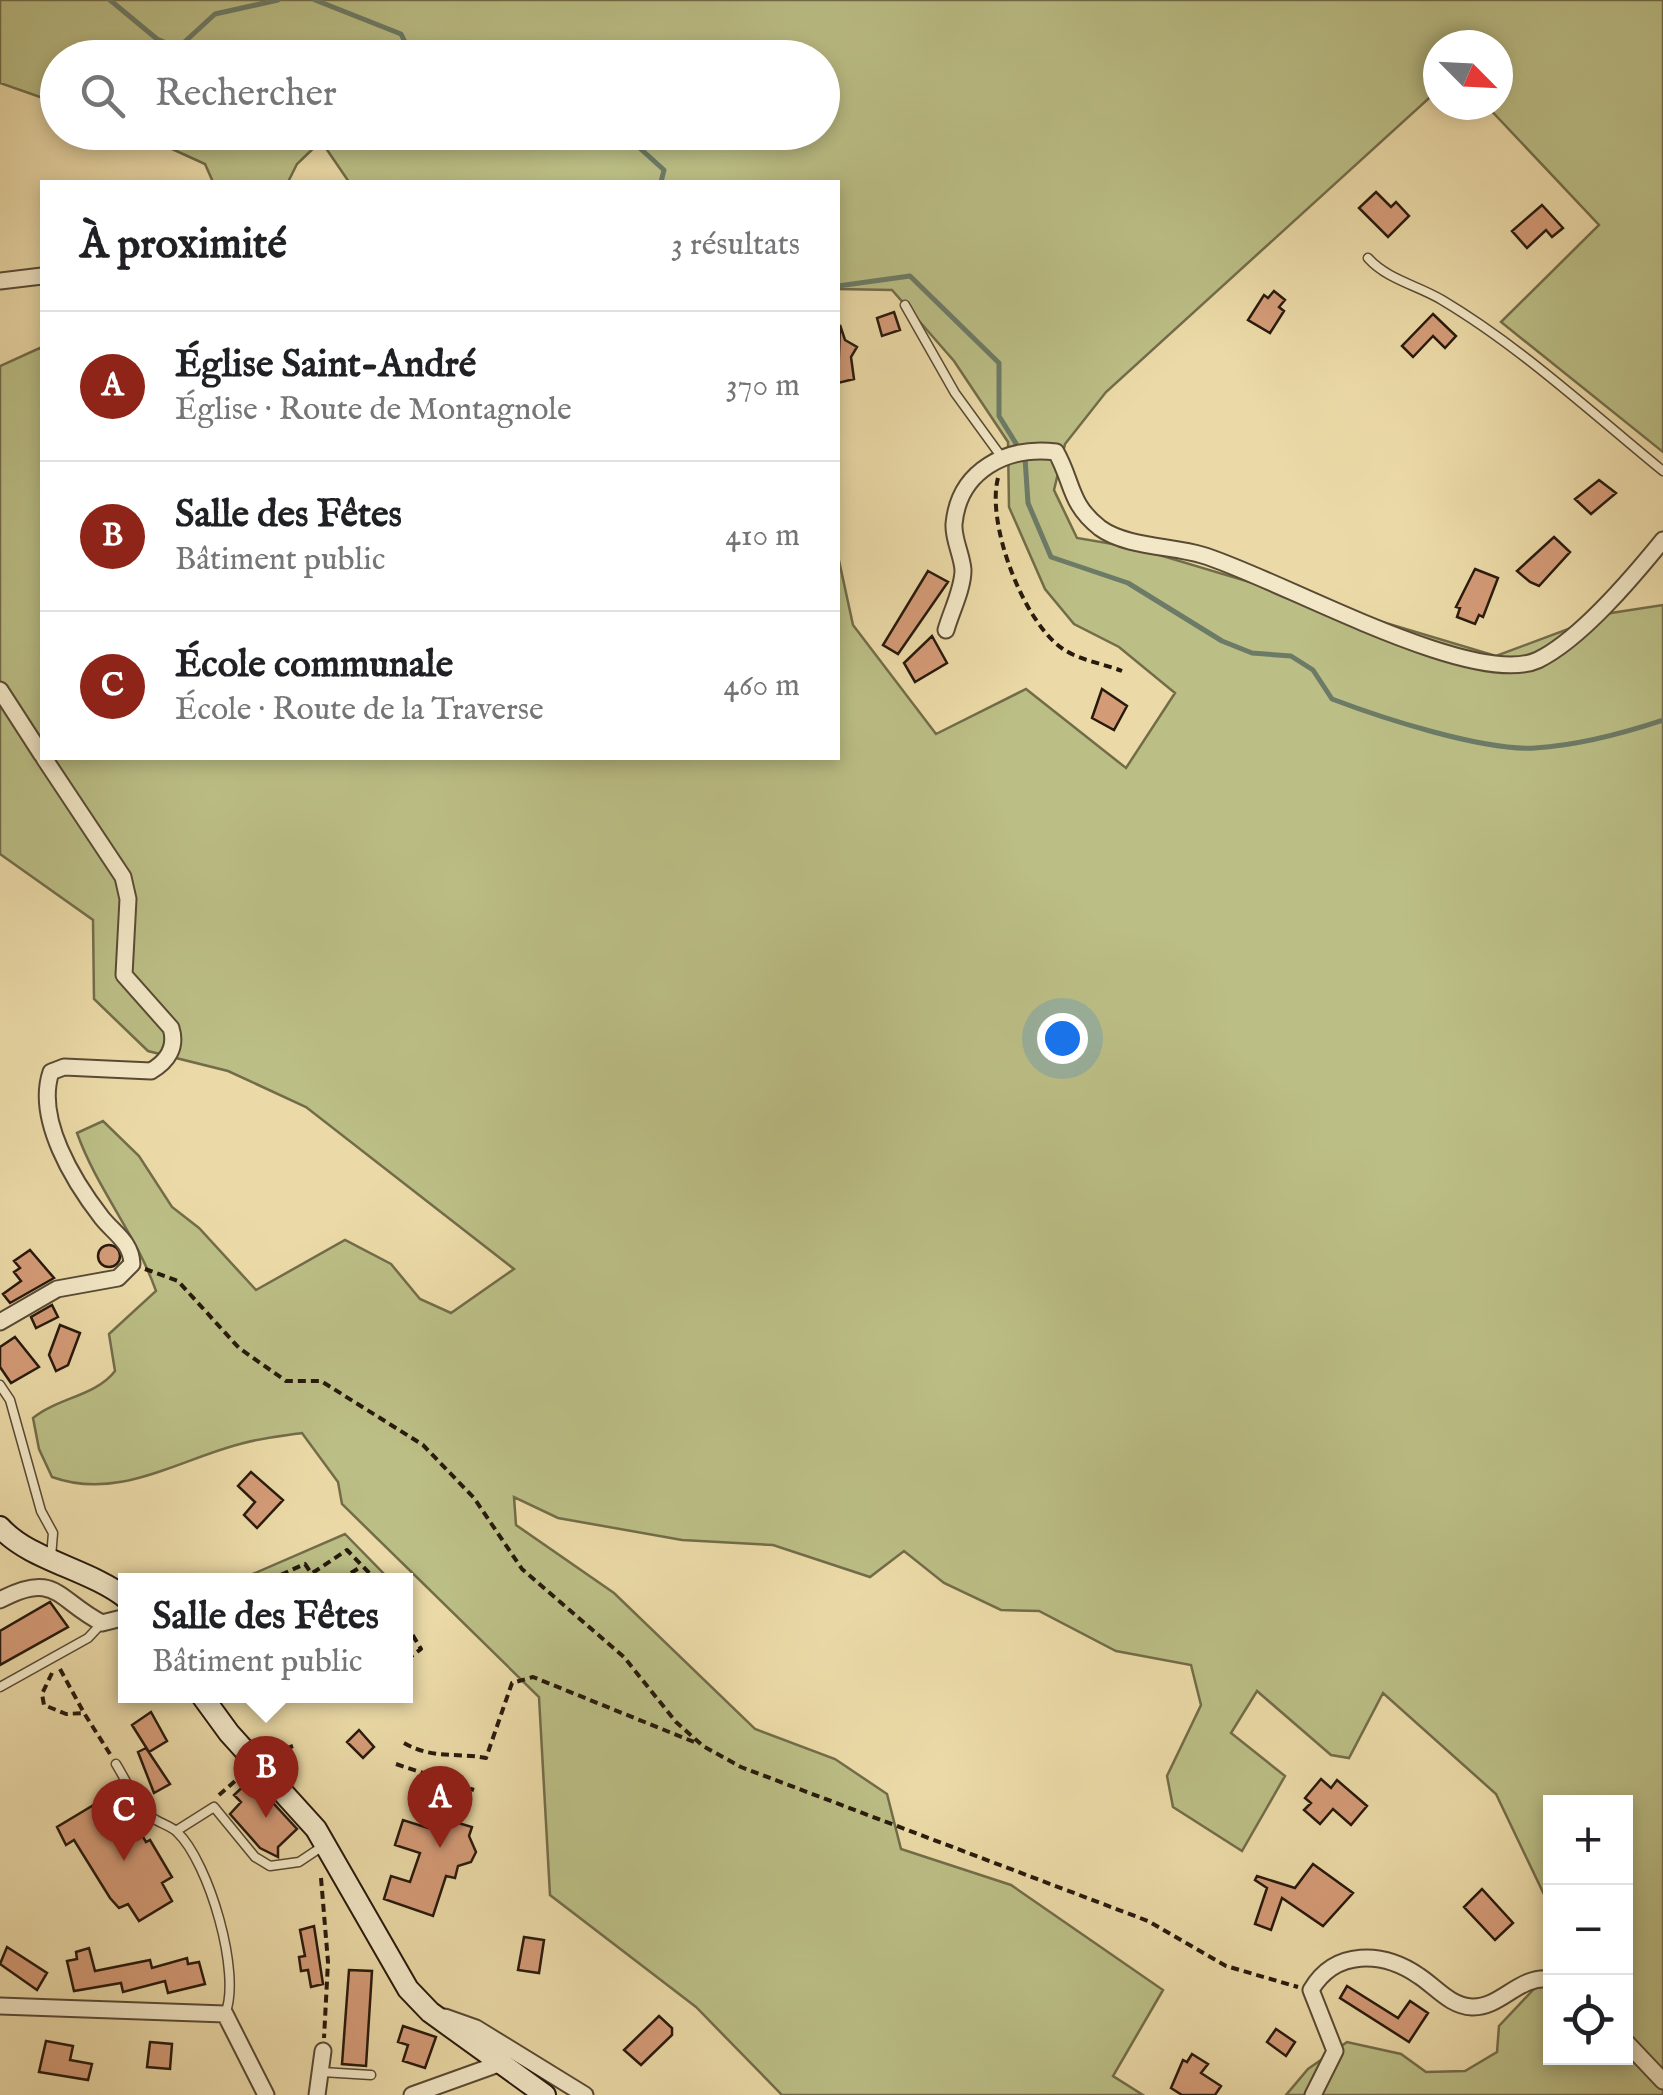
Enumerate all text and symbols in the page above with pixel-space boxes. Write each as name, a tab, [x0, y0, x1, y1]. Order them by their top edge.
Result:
north arrow	[1423, 30, 1513, 120]
search box	[40, 40, 840, 150]
icon: search	[75, 68, 130, 123]
text: Rechercher	[155, 71, 337, 119]
text: À proximité	[80, 219, 287, 272]
text: 3 résultats	[671, 225, 800, 266]
text: Église Saint-André	[175, 342, 476, 390]
text: A	[102, 366, 123, 407]
text: 370 m	[726, 366, 800, 407]
text: Église · Route de Montagnole	[175, 390, 572, 431]
text: Salle des Fêtes	[175, 492, 402, 540]
text: B	[102, 516, 123, 557]
text: 410 m	[725, 516, 800, 557]
text: Bâtiment public	[175, 540, 385, 581]
text: École communale	[175, 642, 453, 690]
text: C	[101, 666, 124, 707]
text: 460 m	[723, 666, 800, 707]
text: École · Route de la Traverse	[175, 690, 544, 731]
your location	[1037, 1013, 1088, 1064]
popup	[118, 1573, 413, 1703]
text: Salle des Fêtes	[152, 1594, 379, 1642]
text: Bâtiment public	[152, 1642, 363, 1683]
pin: B	[234, 1736, 298, 1818]
pin: A	[408, 1766, 472, 1848]
pin: C	[92, 1778, 156, 1861]
map controls	[1543, 1795, 1633, 2065]
button: +	[1543, 1795, 1633, 1885]
button: −	[1543, 1885, 1633, 1975]
button: locate	[1543, 1975, 1633, 2065]

